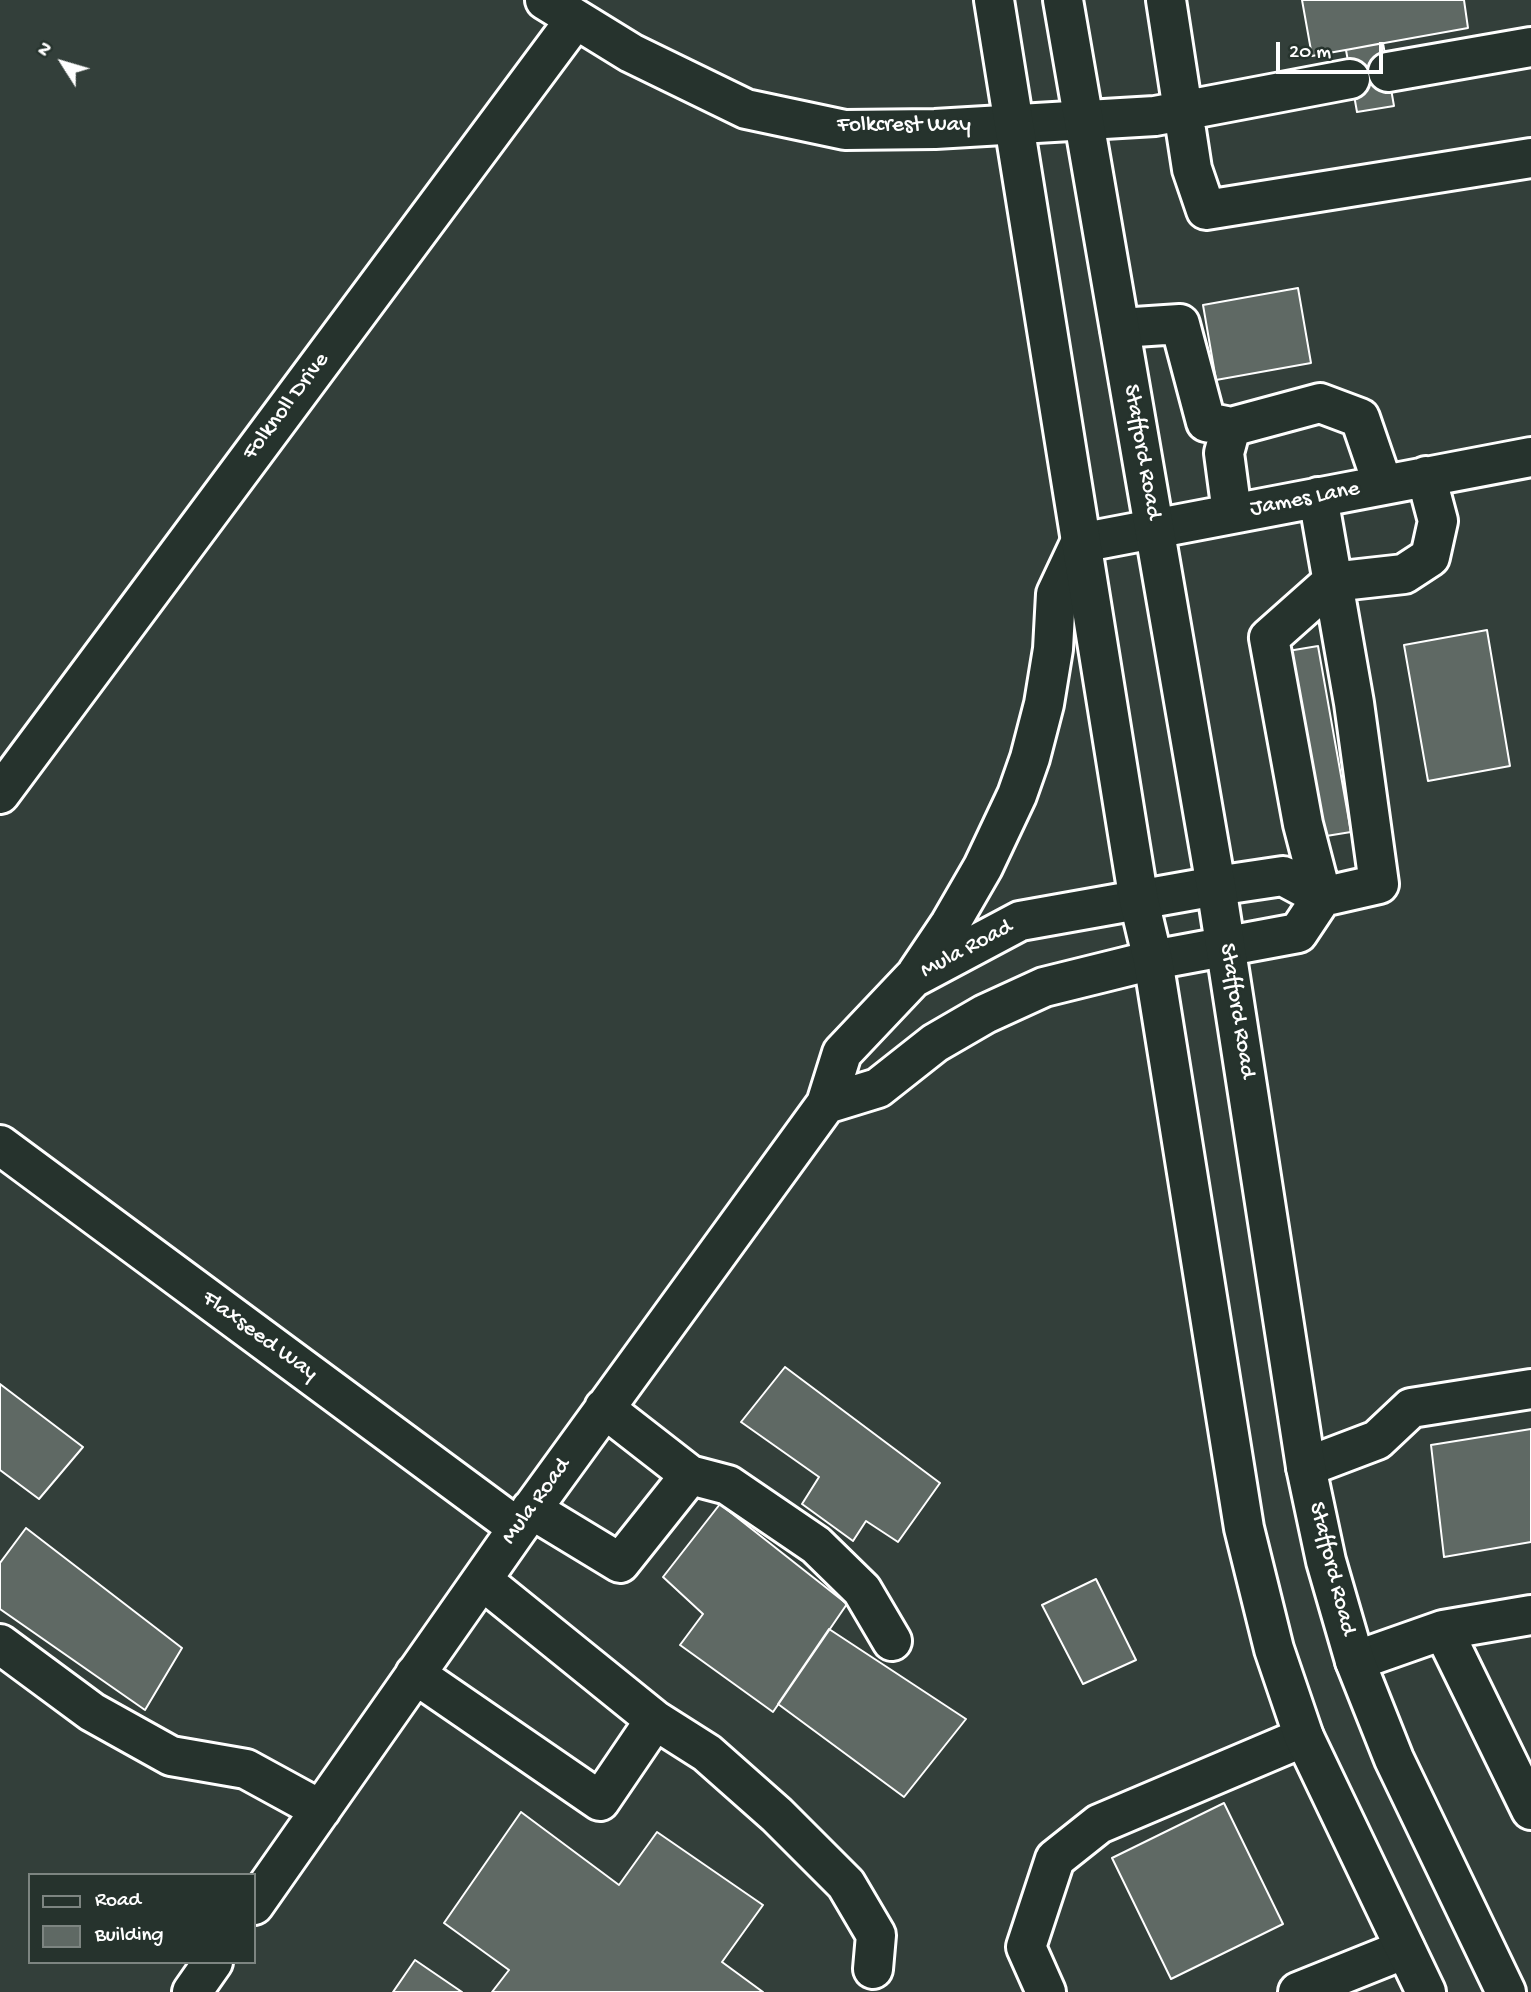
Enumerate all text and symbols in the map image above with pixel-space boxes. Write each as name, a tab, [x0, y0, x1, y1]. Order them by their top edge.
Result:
north arrow	[28, 28, 98, 98]
scale bar	[1279, 28, 1386, 72]
text: N	[33, 38, 59, 62]
text: 20 m	[1289, 41, 1331, 66]
street label: Folkcrest Way	[837, 112, 971, 140]
street label: Folknoll Drive	[238, 348, 336, 466]
street label: Stafford Road	[1116, 383, 1166, 521]
street label: James Lane	[1248, 476, 1362, 524]
street label: Mula Road	[916, 914, 1018, 986]
street label: Stafford Road	[1212, 942, 1260, 1080]
street label: Flaxseed Way	[196, 1286, 322, 1388]
street label: Mula Road	[496, 1453, 578, 1551]
street label: Stafford Road	[1301, 1500, 1361, 1638]
legend	[28, 1873, 256, 1964]
text: Road	[95, 1889, 141, 1914]
text: Building	[95, 1924, 164, 1949]

